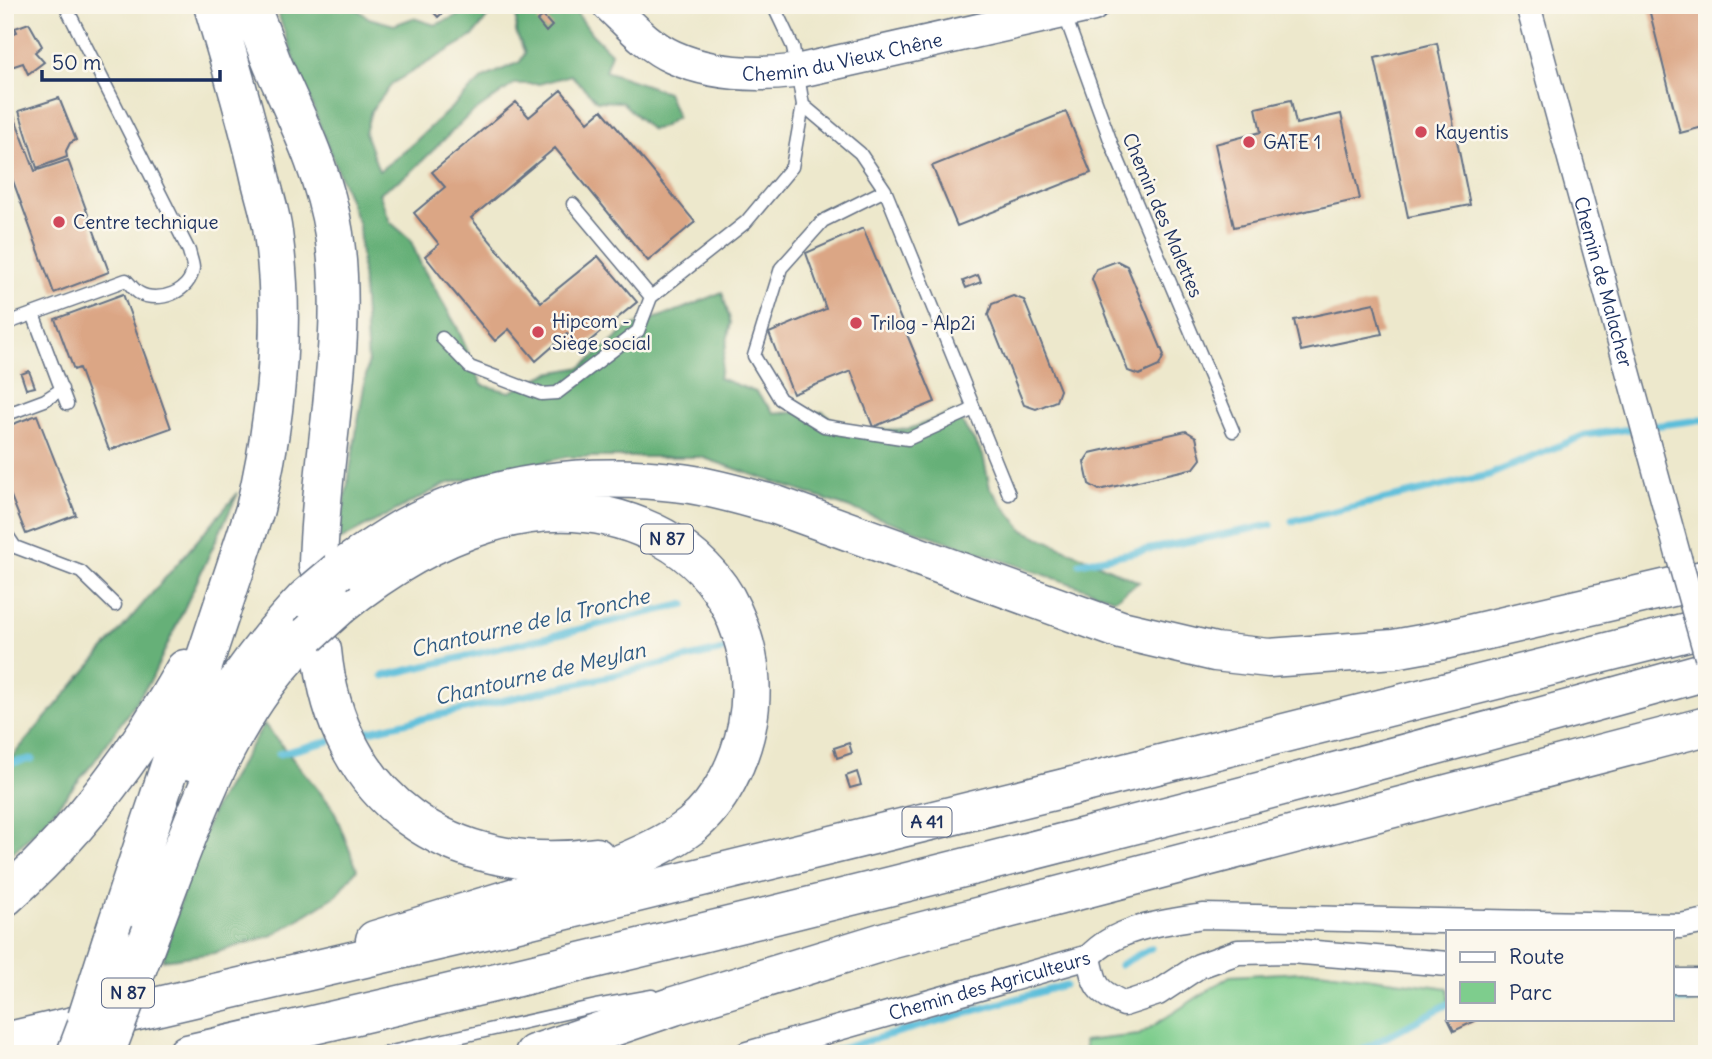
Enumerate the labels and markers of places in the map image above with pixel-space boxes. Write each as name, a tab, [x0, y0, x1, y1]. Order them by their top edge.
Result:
place label: Kayentis	[1435, 120, 1509, 144]
marker: Kayentis	[1413, 124, 1429, 140]
place label: GATE 1	[1263, 130, 1321, 154]
marker: GATE 1	[1241, 134, 1257, 150]
place label: Centre technique	[73, 210, 219, 234]
marker: Centre technique	[51, 214, 67, 230]
place label: Hipcom - Siège social	[552, 309, 651, 355]
place label: Trilog - Alp2i	[870, 311, 975, 335]
marker: Trilog - Alp2i	[848, 315, 864, 331]
marker: Hipcom - Siège social	[530, 324, 546, 340]

